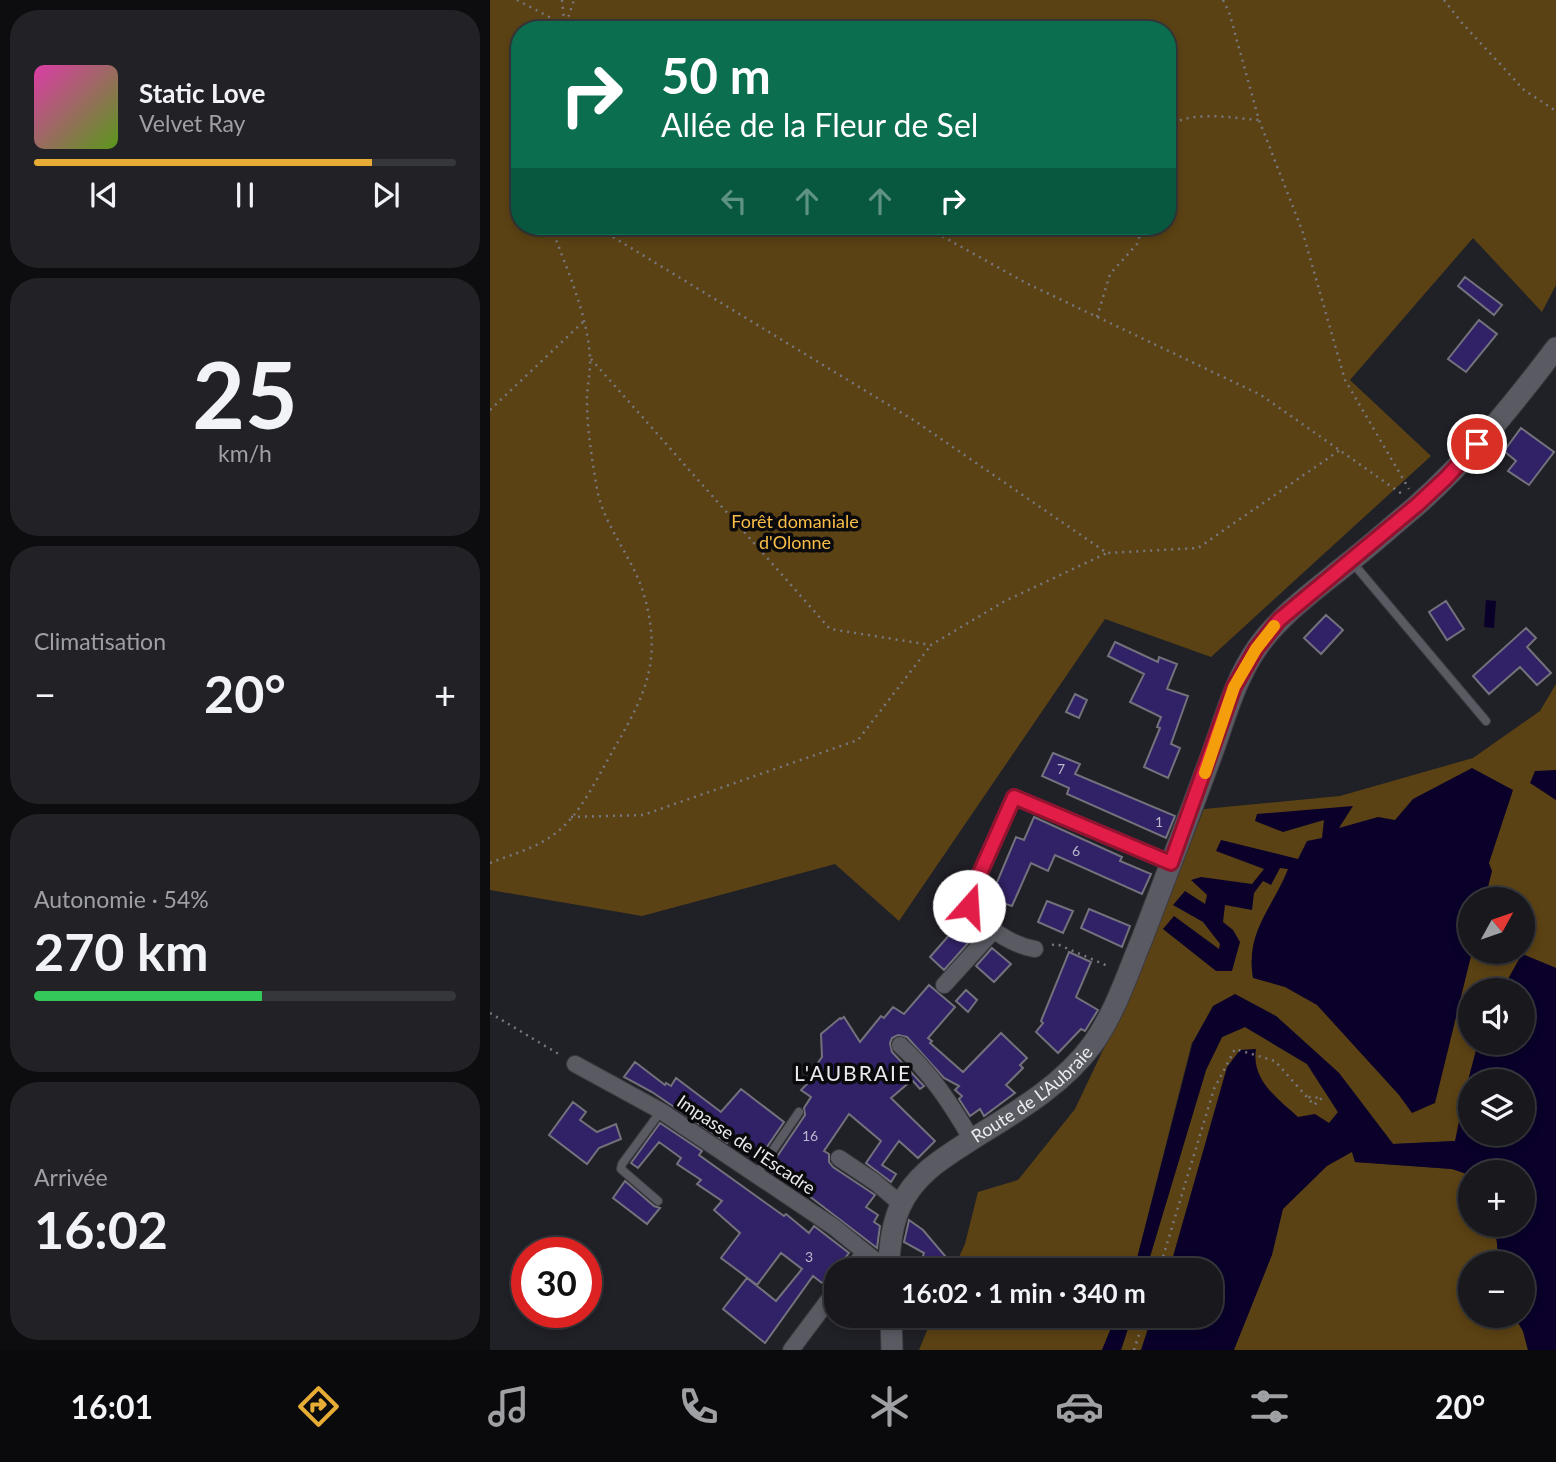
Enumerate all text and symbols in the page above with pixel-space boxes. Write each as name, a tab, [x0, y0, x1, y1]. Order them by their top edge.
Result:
text: 50 m	[661, 46, 771, 104]
icon: right	[546, 49, 637, 140]
text: Static Love	[139, 77, 266, 109]
text: Allée de la Fleur de Sel	[661, 105, 978, 144]
text: Velvet Ray	[139, 109, 245, 137]
icon: previous	[85, 176, 123, 214]
icon: pause	[226, 176, 264, 214]
icon: next	[367, 176, 405, 214]
icon: left	[715, 182, 753, 220]
icon: ahead	[788, 182, 826, 220]
icon: ahead	[861, 182, 899, 220]
icon: right	[934, 182, 972, 220]
text: 25	[192, 339, 298, 448]
pin	[1447, 414, 1507, 474]
icon: arrive	[1458, 425, 1496, 463]
text: km/h	[218, 439, 272, 467]
park label: Forêt domaniale d'Olonne	[731, 510, 859, 553]
text: Climatisation	[34, 627, 166, 655]
text: 20°	[204, 662, 286, 724]
text: −	[34, 671, 56, 717]
text: +	[434, 671, 456, 717]
house number: 7	[1057, 760, 1065, 777]
house number: 1	[1155, 813, 1163, 830]
house number: 6	[1072, 842, 1080, 859]
position arrow	[932, 869, 1006, 943]
text: Autonomie · 54%	[34, 885, 209, 913]
north arrow	[1458, 887, 1535, 964]
map controls	[1458, 887, 1535, 1328]
text: 270 km	[34, 920, 208, 982]
button: sound	[1458, 978, 1535, 1055]
street label: Route de L'Aubraie	[967, 1041, 1097, 1147]
district label: L'AUBRAIE	[794, 1060, 912, 1085]
button: layers	[1458, 1069, 1535, 1146]
street label: Impasse de l'Escadre	[673, 1090, 820, 1199]
house number: 16	[802, 1127, 818, 1144]
button: +	[1458, 1160, 1535, 1237]
text: Arrivée	[34, 1163, 108, 1191]
text: 16:02	[34, 1198, 168, 1260]
speed limit sign: 30	[511, 1237, 602, 1328]
house number: 3	[805, 1248, 813, 1265]
button: −	[1458, 1251, 1535, 1328]
text: 16:02 · 1 min · 340 m	[901, 1277, 1146, 1309]
icon: directions	[294, 1382, 343, 1431]
icon: music	[484, 1382, 533, 1431]
icon: phone	[674, 1382, 723, 1431]
icon: climate	[865, 1382, 914, 1431]
icon: car	[1055, 1382, 1104, 1431]
icon: filters	[1245, 1382, 1294, 1431]
text: 16:01	[71, 1387, 153, 1426]
text: 20°	[1435, 1387, 1485, 1426]

